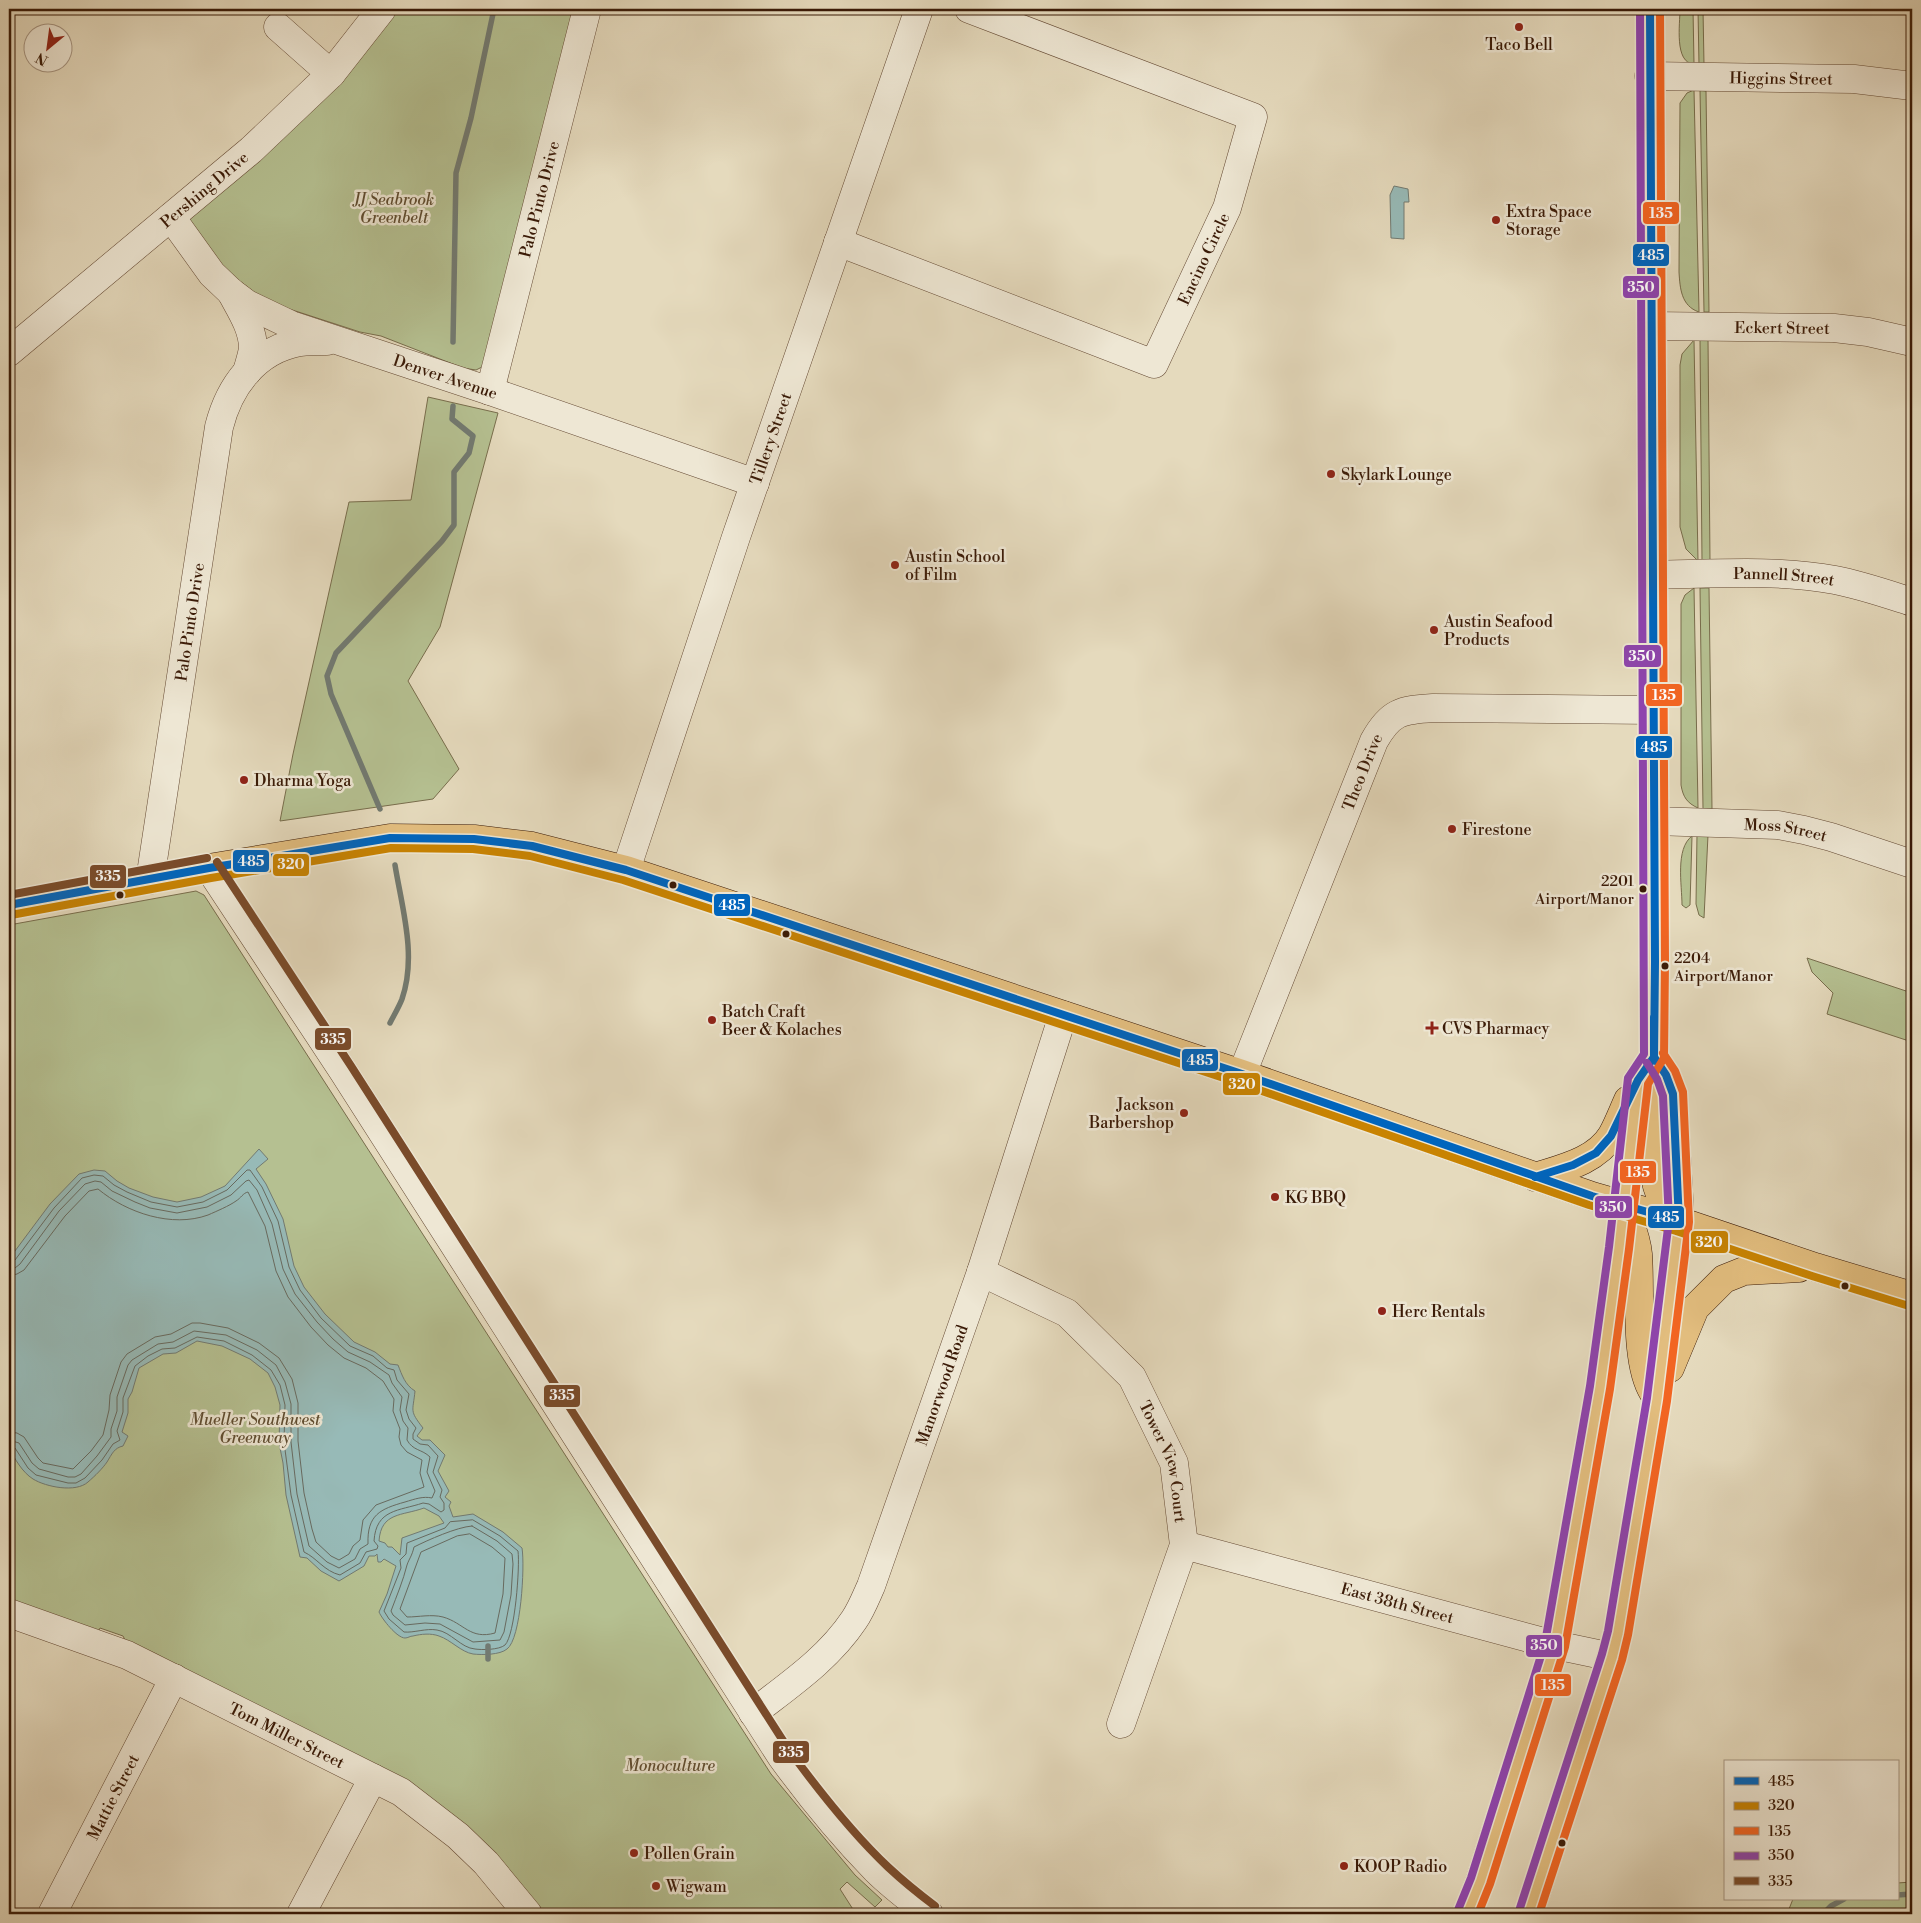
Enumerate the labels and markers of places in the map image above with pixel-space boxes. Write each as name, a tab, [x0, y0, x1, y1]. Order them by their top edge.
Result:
marker: Taco Bell	[1513, 21, 1525, 33]
place label: Taco Bell	[1485, 35, 1553, 55]
place label: Extra Space Storage	[1506, 202, 1592, 240]
marker: Extra Space Storage	[1490, 214, 1502, 226]
place label: Skylark Lounge	[1341, 465, 1452, 485]
marker: Skylark Lounge	[1325, 468, 1337, 480]
place label: Austin School of Film	[904, 547, 1006, 585]
marker: Austin School of Film	[889, 559, 901, 571]
place label: Austin Seafood Products	[1443, 612, 1553, 650]
marker: Austin Seafood Products	[1428, 624, 1440, 636]
place label: Dharma Yoga	[254, 771, 352, 791]
marker: Dharma Yoga	[238, 774, 250, 786]
place label: Firestone	[1462, 820, 1532, 840]
marker: Firestone	[1446, 823, 1458, 835]
place label: 2201 Airport/Manor	[1534, 872, 1635, 909]
unlabelled marker	[668, 880, 678, 890]
marker: 2201 Airport/Manor	[1638, 884, 1648, 894]
unlabelled marker	[115, 890, 125, 900]
unlabelled marker	[781, 929, 791, 939]
place label: 2204 Airport/Manor	[1673, 949, 1774, 986]
marker: 2204 Airport/Manor	[1660, 961, 1670, 971]
place label: Batch Craft Beer & Kolaches	[721, 1002, 842, 1040]
marker: Batch Craft Beer & Kolaches	[706, 1014, 718, 1026]
place label: CVS Pharmacy	[1442, 1019, 1549, 1039]
marker: CVS Pharmacy	[1426, 1022, 1438, 1034]
place label: Jackson Barbershop	[1088, 1095, 1174, 1133]
marker: Jackson Barbershop	[1178, 1107, 1190, 1119]
place label: KG BBQ	[1285, 1188, 1346, 1208]
marker: KG BBQ	[1269, 1191, 1281, 1203]
unlabelled marker	[1840, 1281, 1850, 1291]
place label: Herc Rentals	[1392, 1302, 1485, 1322]
marker: Herc Rentals	[1376, 1305, 1388, 1317]
unlabelled marker	[1557, 1838, 1567, 1848]
place label: Pollen Grain	[644, 1844, 735, 1864]
marker: Pollen Grain	[628, 1847, 640, 1859]
place label: KOOP Radio	[1354, 1857, 1447, 1877]
marker: KOOP Radio	[1338, 1860, 1350, 1872]
place label: Wigwam	[665, 1877, 727, 1897]
marker: Wigwam	[650, 1880, 662, 1892]

